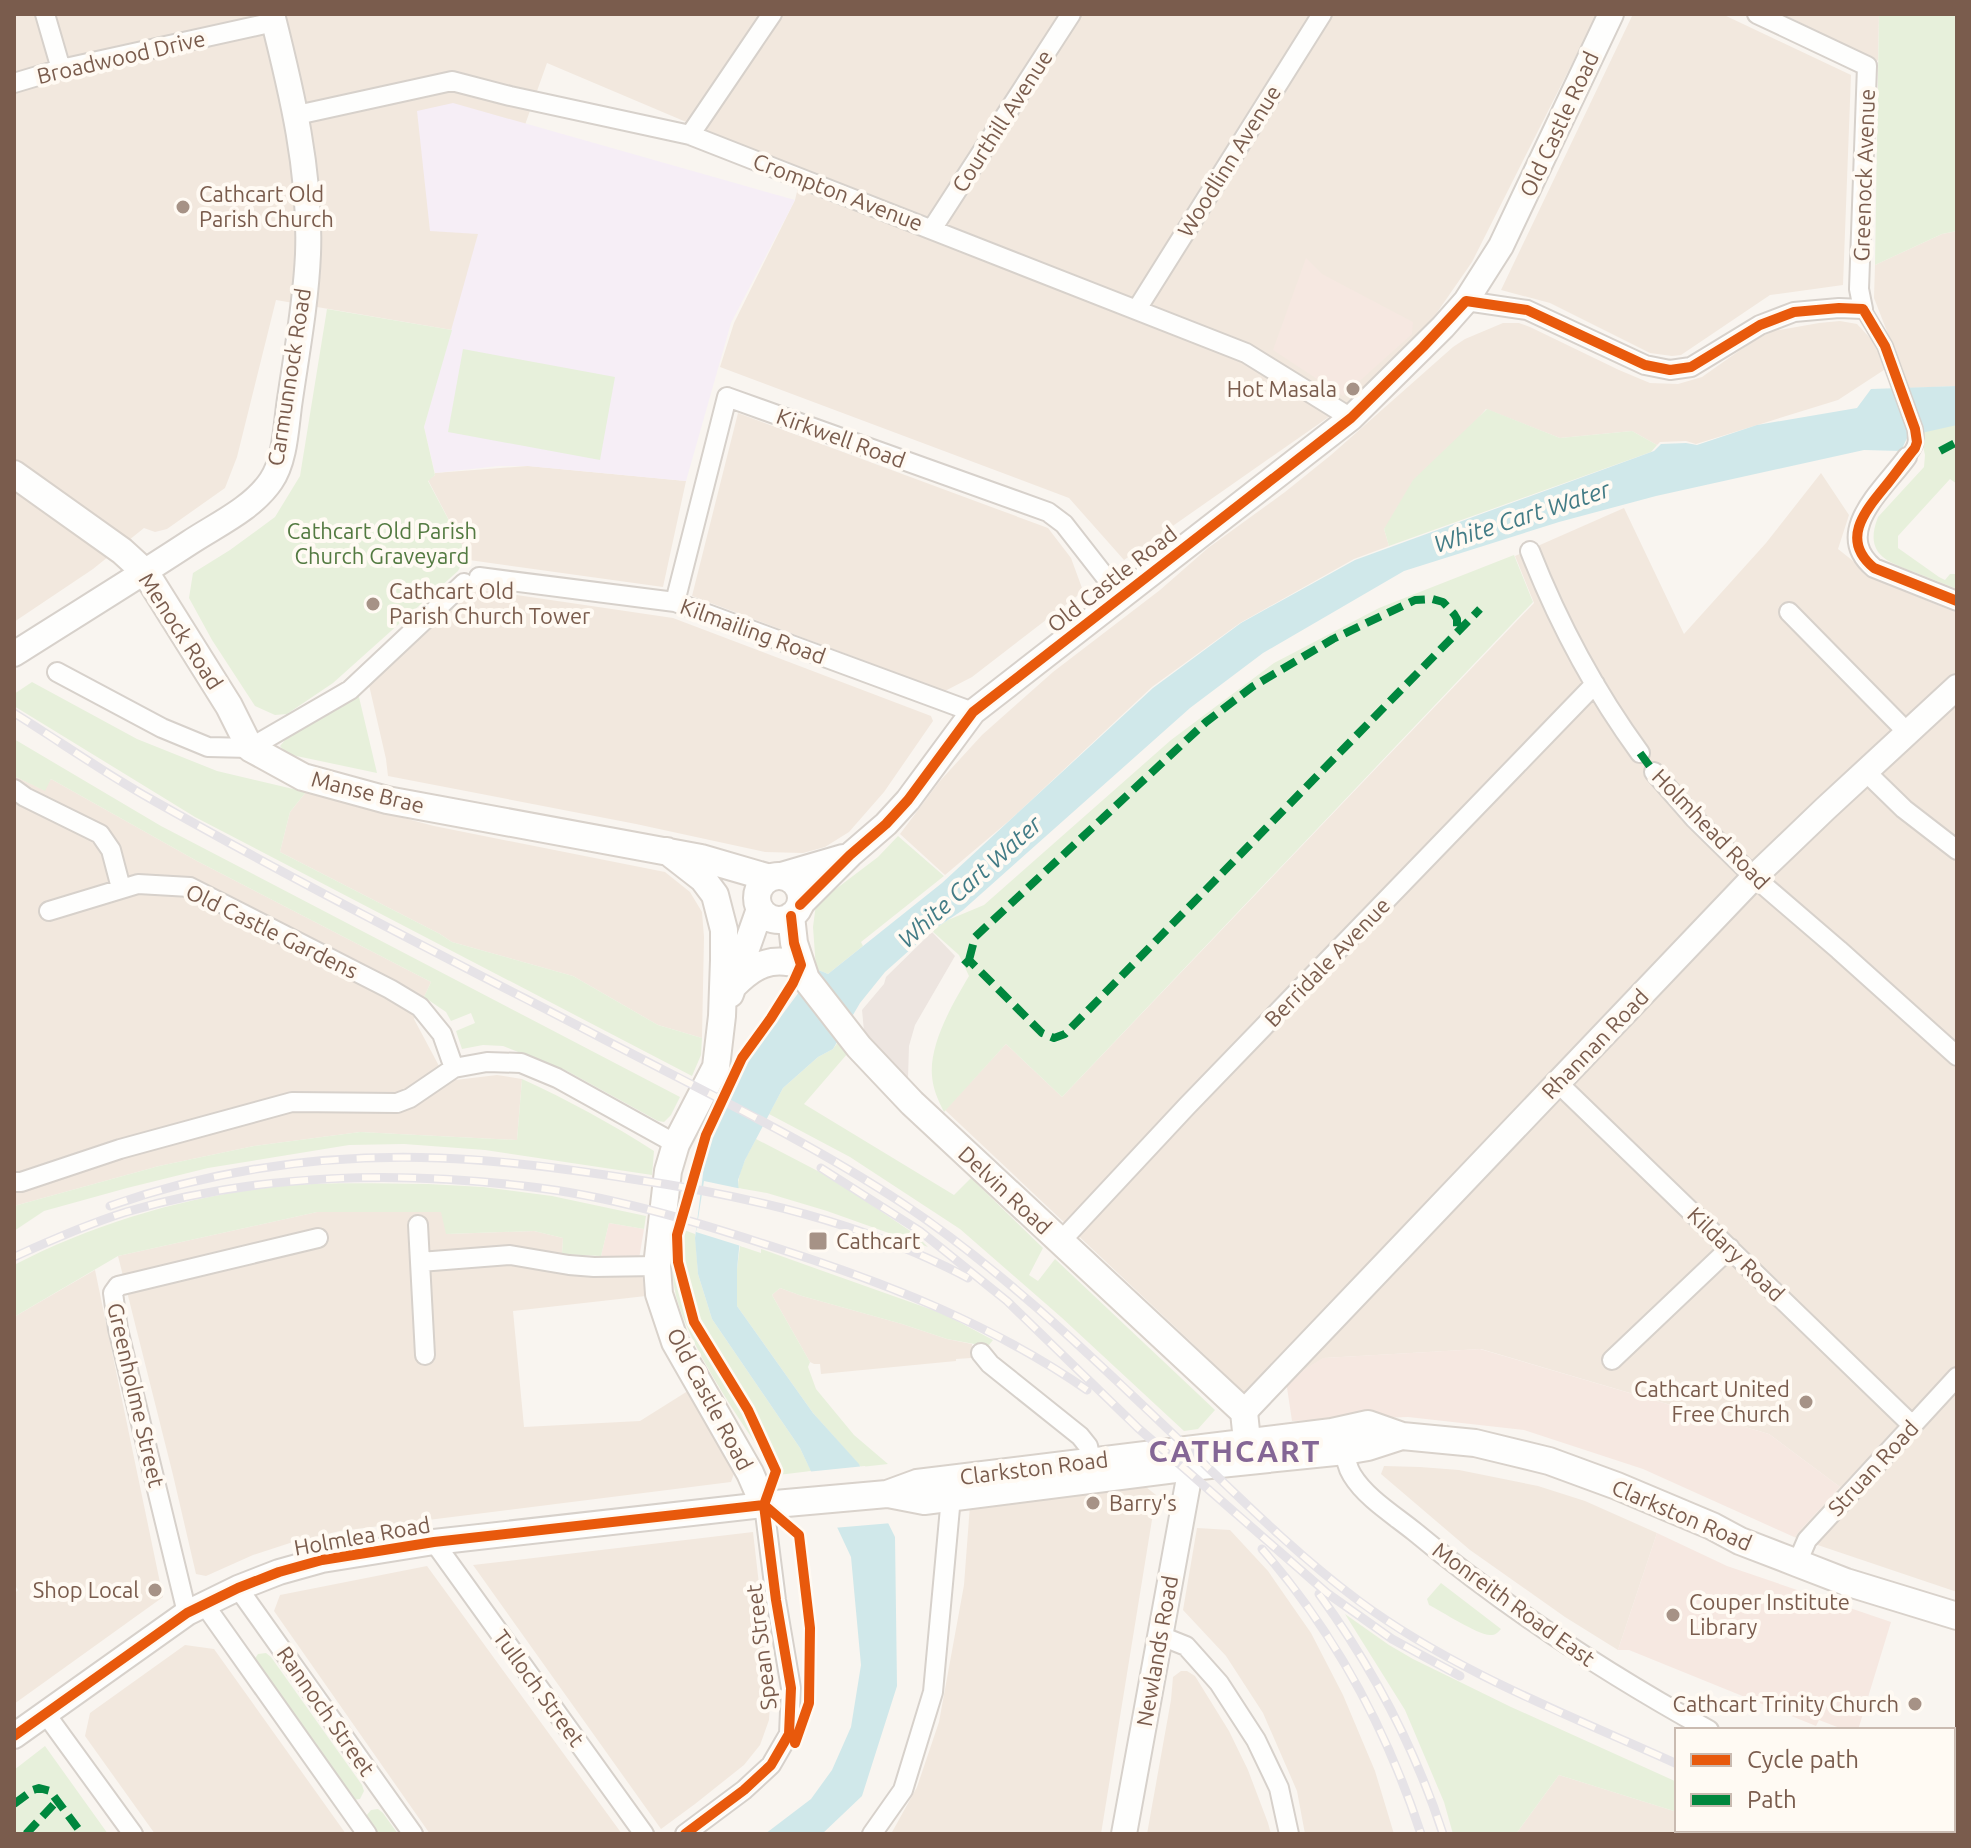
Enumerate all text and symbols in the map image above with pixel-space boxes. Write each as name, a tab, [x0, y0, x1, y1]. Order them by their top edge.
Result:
street label: Broadwood Drive	[34, 25, 208, 88]
street label: Courthill Avenue	[946, 45, 1057, 197]
street label: Old Castle Road	[1514, 47, 1603, 200]
street label: Woodlinn Avenue	[1172, 80, 1285, 241]
street label: Greenock Avenue	[1848, 88, 1879, 262]
street label: Crompton Avenue	[750, 148, 927, 235]
place label: Cathcart Old Parish Church	[199, 181, 334, 231]
marker: Cathcart Old Parish Church	[174, 198, 192, 216]
street label: Carmunnock Road	[262, 286, 315, 468]
place label: Hot Masala	[1227, 376, 1337, 401]
marker: Hot Masala	[1344, 380, 1362, 398]
street label: Kirkwell Road	[773, 403, 909, 472]
water label: White Cart Water	[1430, 475, 1614, 558]
park label: Cathcart Old Parish Church Graveyard	[287, 518, 477, 568]
street label: Old Castle Road	[1042, 520, 1181, 637]
street label: Menock Road	[135, 568, 228, 694]
place label: Cathcart Old Parish Church Tower	[389, 578, 591, 628]
street label: Kilmailing Road	[677, 593, 829, 668]
marker: Cathcart Old Parish Church Tower	[364, 595, 382, 613]
street label: Holmhead Road	[1648, 763, 1775, 894]
street label: Manse Brae	[309, 765, 427, 818]
water label: White Cart Water	[892, 810, 1048, 953]
street label: Old Castle Gardens	[182, 878, 362, 983]
street label: Berridale Avenue	[1259, 892, 1394, 1031]
street label: Rhannan Road	[1536, 984, 1653, 1104]
street label: Delvin Road	[954, 1140, 1057, 1239]
street label: Kildary Road	[1683, 1201, 1790, 1306]
place label: Cathcart	[836, 1228, 921, 1253]
marker: Cathcart	[807, 1230, 829, 1252]
street label: Greenholme Street	[103, 1300, 170, 1490]
street label: Old Castle Road	[662, 1323, 758, 1474]
place label: Cathcart United Free Church	[1634, 1376, 1790, 1426]
marker: Cathcart United Free Church	[1797, 1393, 1815, 1411]
street label: Struan Road	[1822, 1415, 1923, 1520]
district label: CATHCART	[1148, 1434, 1322, 1468]
street label: Clarkston Road	[958, 1446, 1110, 1489]
street label: Clarkston Road	[1609, 1474, 1756, 1555]
place label: Barry's	[1109, 1490, 1177, 1515]
marker: Barry's	[1084, 1494, 1102, 1512]
street label: Holmlea Road	[292, 1511, 432, 1560]
street label: Monreith Road East	[1428, 1536, 1600, 1671]
street label: Newlands Road	[1131, 1574, 1182, 1728]
place label: Shop Local	[33, 1577, 139, 1602]
marker: Shop Local	[146, 1581, 164, 1599]
street label: Spean Street	[740, 1582, 781, 1712]
place label: Couper Institute Library	[1689, 1589, 1850, 1639]
marker: Couper Institute Library	[1664, 1606, 1682, 1624]
street label: Tulloch Street	[489, 1625, 590, 1751]
street label: Rannoch Street	[273, 1641, 381, 1781]
place label: Cathcart Trinity Church	[1672, 1691, 1899, 1716]
marker: Cathcart Trinity Church	[1906, 1695, 1924, 1713]
legend	[1675, 1728, 1955, 1832]
text: Cycle path	[1747, 1746, 1859, 1773]
text: Path	[1747, 1786, 1797, 1813]

